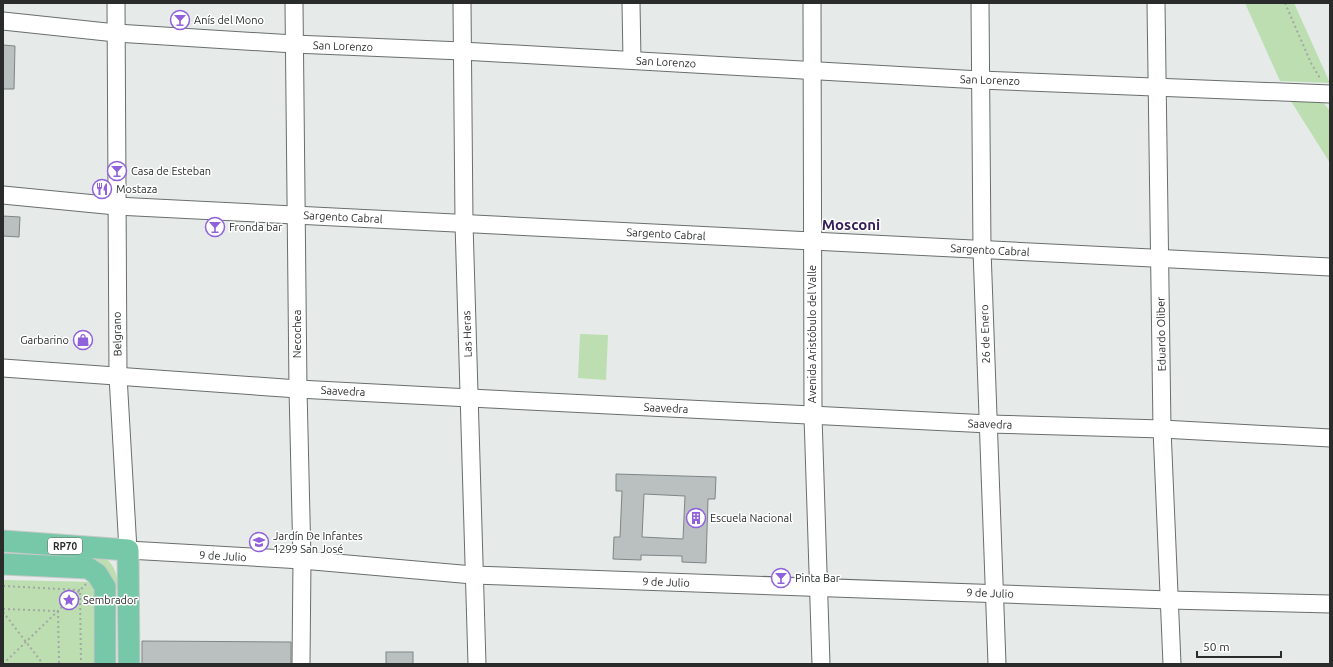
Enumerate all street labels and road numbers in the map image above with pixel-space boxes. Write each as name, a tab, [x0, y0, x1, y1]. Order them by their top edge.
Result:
street label: San Lorenzo	[313, 39, 373, 53]
street label: San Lorenzo	[636, 54, 696, 70]
street label: San Lorenzo	[960, 73, 1020, 87]
street label: Sargento Cabral	[303, 209, 383, 225]
street label: Sargento Cabral	[626, 226, 706, 242]
street label: Sargento Cabral	[950, 242, 1030, 258]
street label: Avenida Aristóbulo del Valle	[806, 265, 818, 403]
street label: Eduardo Oliber	[1154, 296, 1168, 371]
street label: 26 de Enero	[978, 304, 992, 364]
street label: Necochea	[291, 310, 303, 358]
street label: Las Heras	[460, 310, 474, 358]
street label: Belgrano	[111, 312, 123, 356]
street label: Saavedra	[320, 384, 366, 398]
street label: Saavedra	[643, 401, 689, 415]
street label: Saavedra	[967, 417, 1013, 431]
road number: RP70	[48, 538, 82, 554]
street label: 9 de Julio	[199, 549, 247, 563]
street label: 9 de Julio	[642, 575, 690, 589]
street label: 9 de Julio	[966, 586, 1014, 600]

